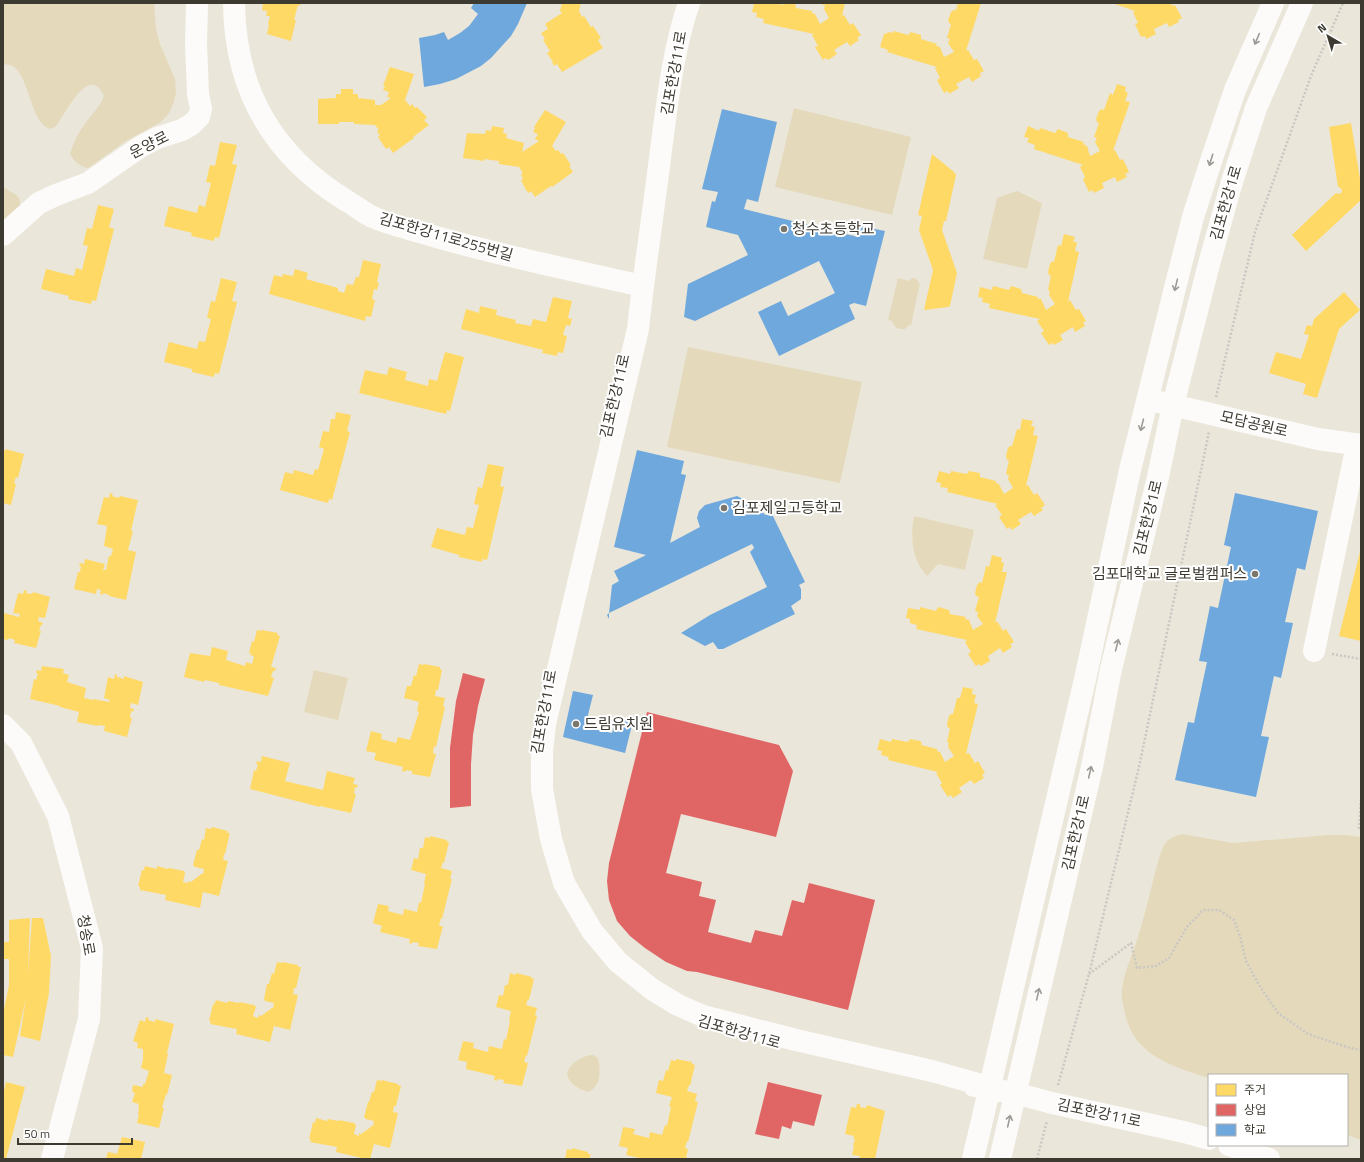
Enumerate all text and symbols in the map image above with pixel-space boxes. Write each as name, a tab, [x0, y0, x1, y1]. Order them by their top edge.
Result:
north arrow	[1308, 16, 1348, 56]
text: N	[1314, 19, 1330, 37]
street label: 김포한강11로	[655, 29, 692, 117]
one-way arrow	[1253, 32, 1260, 44]
street label: 운양로	[125, 125, 172, 164]
one-way arrow	[1207, 153, 1214, 166]
street label: 김포한강1로	[1204, 162, 1247, 243]
street label: 김포한강11로255번길	[376, 206, 516, 267]
place label: 청수초등학교	[792, 217, 875, 240]
marker: 청수초등학교	[779, 224, 789, 234]
one-way arrow	[1171, 278, 1179, 291]
street label: 김포한강11로	[594, 351, 635, 440]
street label: 모담공원로	[1218, 405, 1290, 442]
one-way arrow	[1138, 418, 1145, 431]
street label: 김포한강1로	[1127, 478, 1168, 558]
place label: 김포제일고등학교	[732, 496, 842, 519]
marker: 김포제일고등학교	[719, 503, 729, 513]
place label: 김포대학교 글로벌캠퍼스	[1092, 562, 1247, 585]
marker: 김포대학교 글로벌캠퍼스	[1250, 569, 1260, 579]
one-way arrow	[1114, 639, 1121, 652]
street label: 김포한강11로	[525, 668, 562, 756]
place label: 드림유치원	[584, 712, 653, 735]
marker: 드림유치원	[571, 719, 581, 729]
one-way arrow	[1087, 766, 1095, 779]
street label: 김포한강1로	[1056, 793, 1095, 873]
street label: 청송로	[72, 913, 101, 957]
one-way arrow	[1035, 988, 1043, 1001]
street label: 김포한강11로	[695, 1009, 784, 1054]
legend	[1208, 1074, 1348, 1146]
text: 주거	[1244, 1080, 1266, 1099]
street label: 김포한강11로	[1055, 1092, 1143, 1133]
text: 상업	[1244, 1100, 1266, 1119]
one-way arrow	[1005, 1115, 1013, 1128]
scale bar	[18, 1120, 132, 1146]
text: 학교	[1244, 1120, 1266, 1139]
text: 50 m	[24, 1124, 50, 1143]

